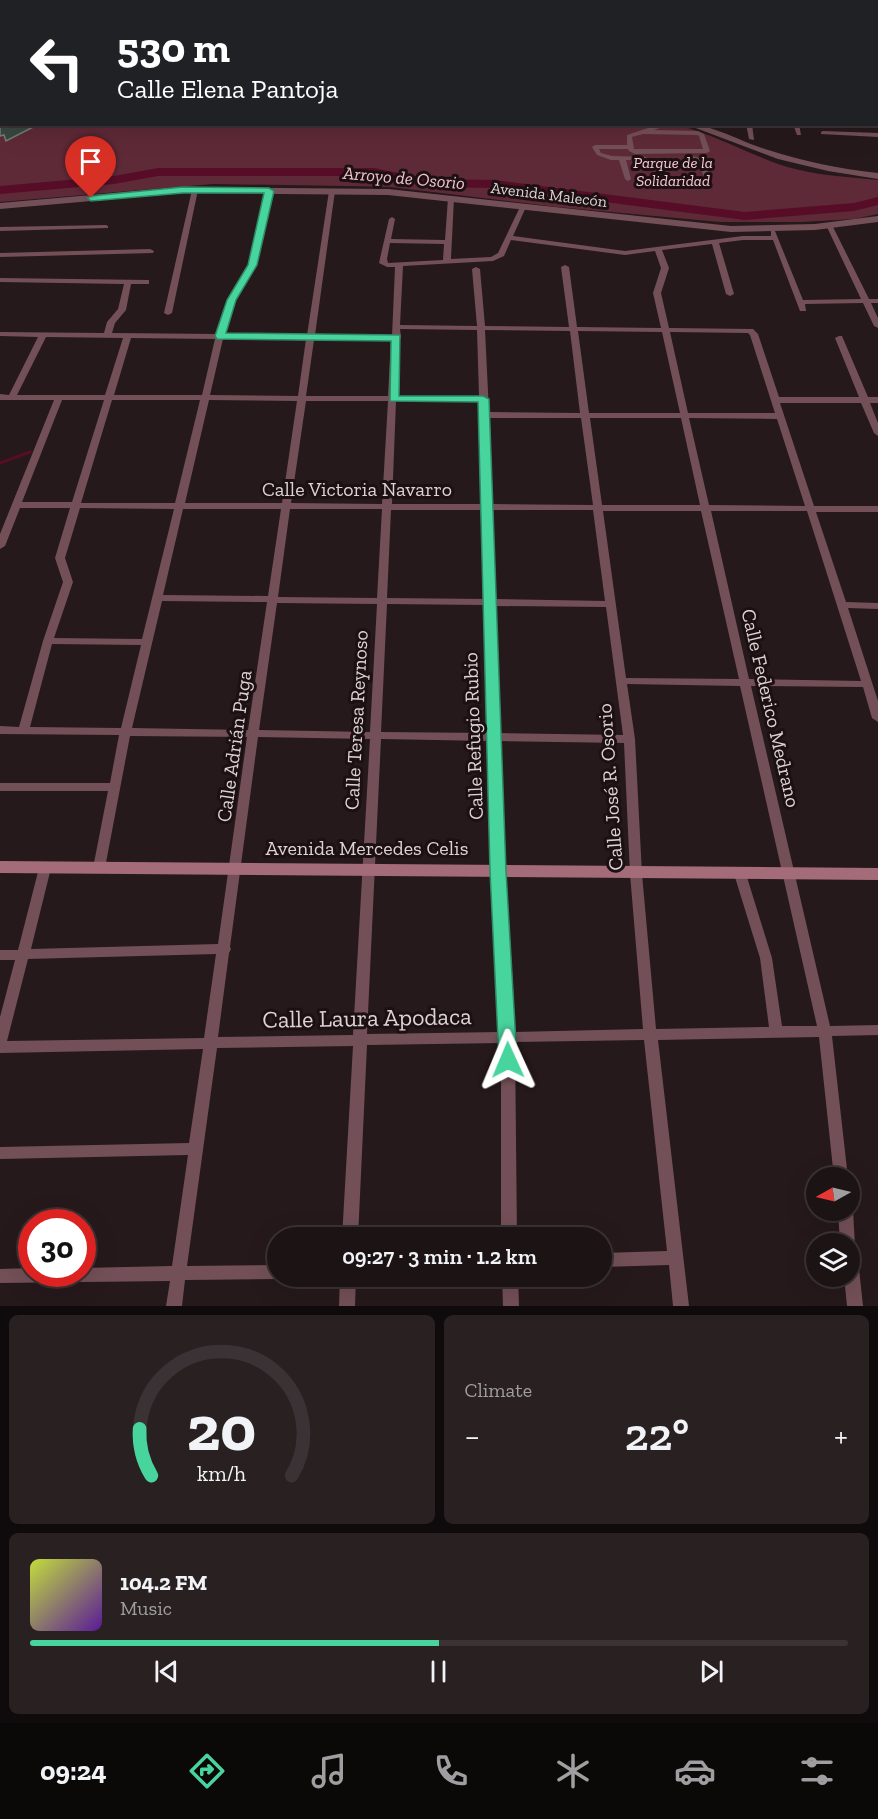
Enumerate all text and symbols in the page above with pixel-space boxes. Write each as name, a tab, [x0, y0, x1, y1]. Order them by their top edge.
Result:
text: 530 m	[117, 22, 230, 73]
icon: left	[18, 24, 96, 102]
text: Calle Elena Pantoja	[117, 73, 339, 105]
pin	[65, 136, 116, 198]
icon: arrive	[74, 145, 107, 178]
park label: Parque de la Solidaridad	[633, 153, 713, 190]
water label: Arroyo de Osorio	[341, 162, 466, 194]
street label: Avenida Malecón	[490, 178, 609, 211]
street label: Calle Victoria Navarro	[262, 477, 452, 501]
street label: Calle Federico Medrano	[736, 606, 806, 810]
street label: Calle Teresa Reynoso	[339, 629, 373, 811]
street label: Calle Refugio Rubio	[458, 652, 488, 820]
street label: Calle Adrián Puga	[211, 668, 257, 824]
street label: Calle José R. Osorio	[592, 703, 628, 871]
street label: Avenida Mercedes Celis	[266, 836, 468, 860]
street label: Calle Laura Apodaca	[262, 1001, 472, 1034]
position arrow	[476, 1028, 540, 1092]
north arrow	[806, 1167, 860, 1221]
map controls	[806, 1167, 860, 1287]
speed limit sign: 30	[18, 1209, 96, 1287]
button: layers	[806, 1233, 860, 1287]
text: 09:27 · 3 min · 1.2 km	[342, 1243, 537, 1270]
text: Climate	[465, 1378, 532, 1402]
text: 20	[187, 1391, 256, 1466]
text: 22°	[625, 1408, 689, 1462]
text: −	[465, 1416, 480, 1455]
text: +	[834, 1416, 848, 1455]
text: km/h	[197, 1462, 246, 1487]
text: 104.2 FM	[120, 1569, 207, 1596]
text: Music	[120, 1596, 172, 1620]
icon: previous	[150, 1655, 183, 1688]
icon: pause	[422, 1655, 455, 1688]
icon: next	[695, 1655, 728, 1688]
icon: directions	[186, 1750, 228, 1792]
icon: music	[308, 1750, 350, 1792]
icon: phone	[430, 1750, 472, 1792]
icon: climate	[552, 1750, 594, 1792]
icon: car	[674, 1750, 716, 1792]
icon: filters	[796, 1750, 838, 1792]
text: 09:24	[40, 1755, 107, 1787]

